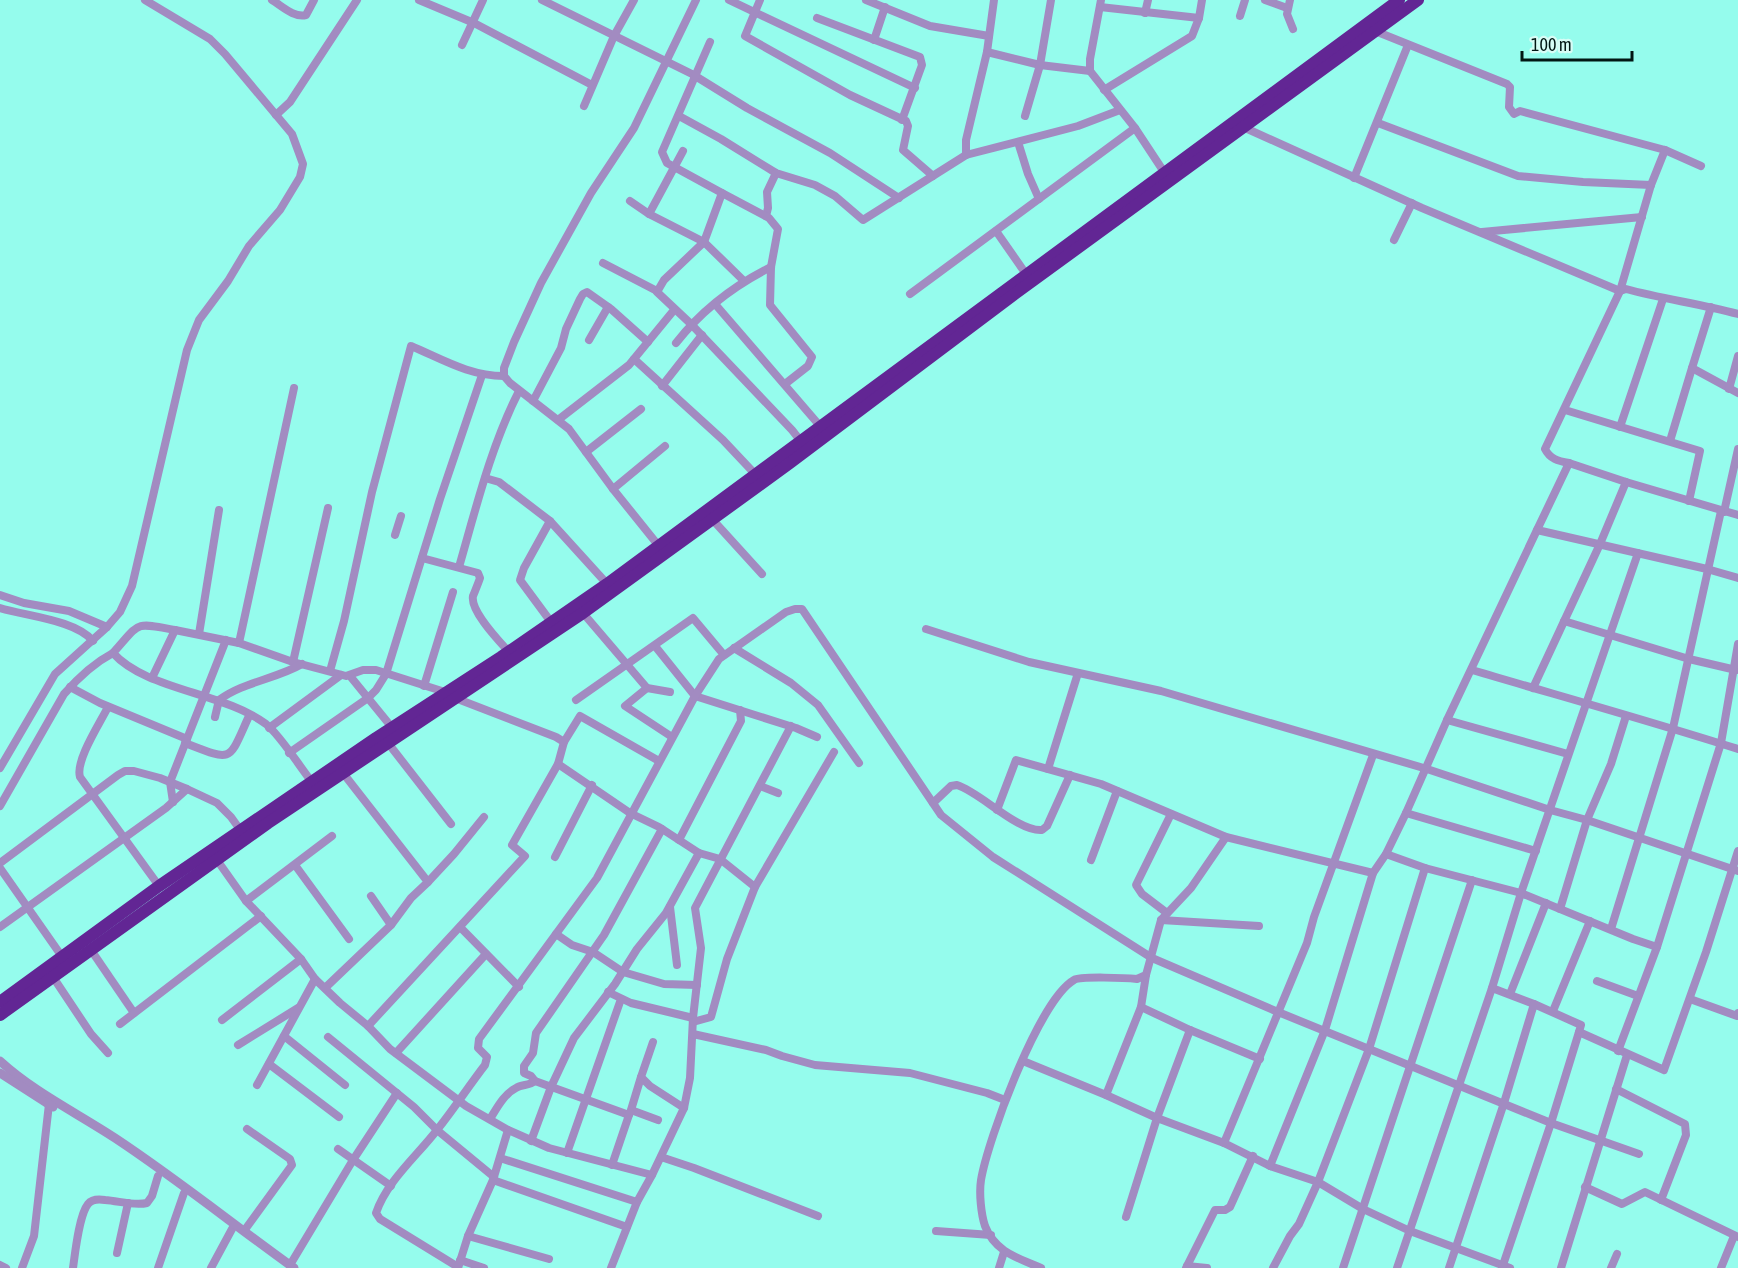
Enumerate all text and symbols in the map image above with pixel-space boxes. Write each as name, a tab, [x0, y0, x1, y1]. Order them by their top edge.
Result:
scale bar	[1522, 24, 1632, 62]
text: 100 m	[1531, 34, 1572, 55]

